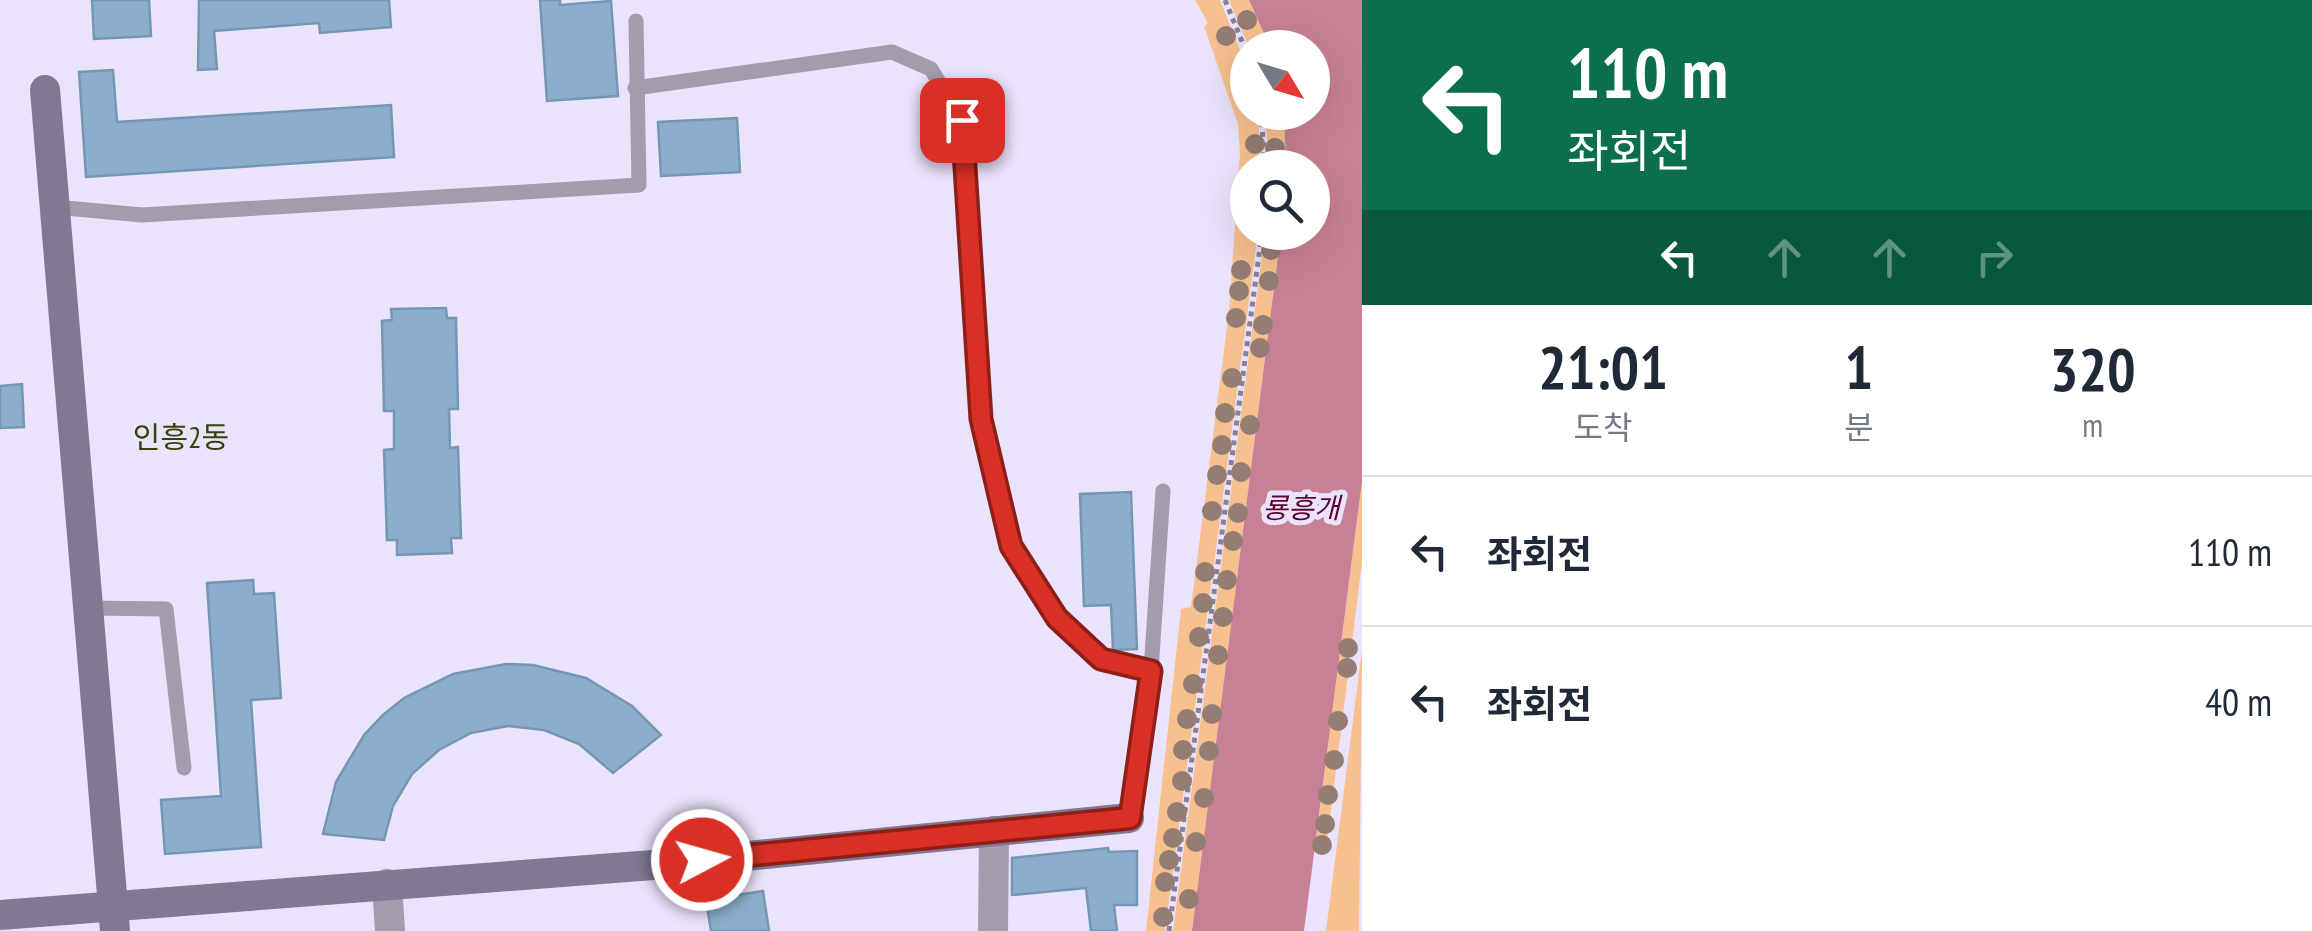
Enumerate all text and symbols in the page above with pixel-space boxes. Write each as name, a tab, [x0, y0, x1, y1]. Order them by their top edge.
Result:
text: 110 m	[1567, 27, 1728, 117]
north arrow	[1230, 30, 1330, 130]
map controls	[1230, 30, 1330, 250]
icon: left	[1402, 40, 1532, 170]
pin	[920, 78, 1005, 163]
icon: arrive	[935, 93, 990, 148]
text: 좌회전	[1567, 121, 1691, 179]
button: search	[1230, 150, 1330, 250]
icon: left	[1652, 230, 1707, 285]
icon: ahead	[1757, 230, 1812, 285]
icon: ahead	[1862, 230, 1917, 285]
icon: right	[1967, 230, 2022, 285]
text: 21:01	[1538, 328, 1668, 406]
text: 1	[1845, 328, 1873, 406]
text: 320	[2050, 330, 2136, 408]
text: m	[2082, 404, 2103, 446]
text: 도착	[1574, 406, 1633, 448]
text: 분	[1844, 406, 1874, 448]
district label: 인흥2동	[133, 417, 229, 456]
water label: 룡흥개	[1262, 489, 1343, 526]
icon: left	[1402, 524, 1457, 579]
text: 110 m	[2188, 527, 2272, 576]
text: 좌회전	[1487, 529, 1592, 578]
icon: left	[1402, 674, 1457, 729]
text: 40 m	[2205, 677, 2272, 726]
text: 좌회전	[1487, 679, 1592, 728]
position arrow	[650, 808, 754, 912]

